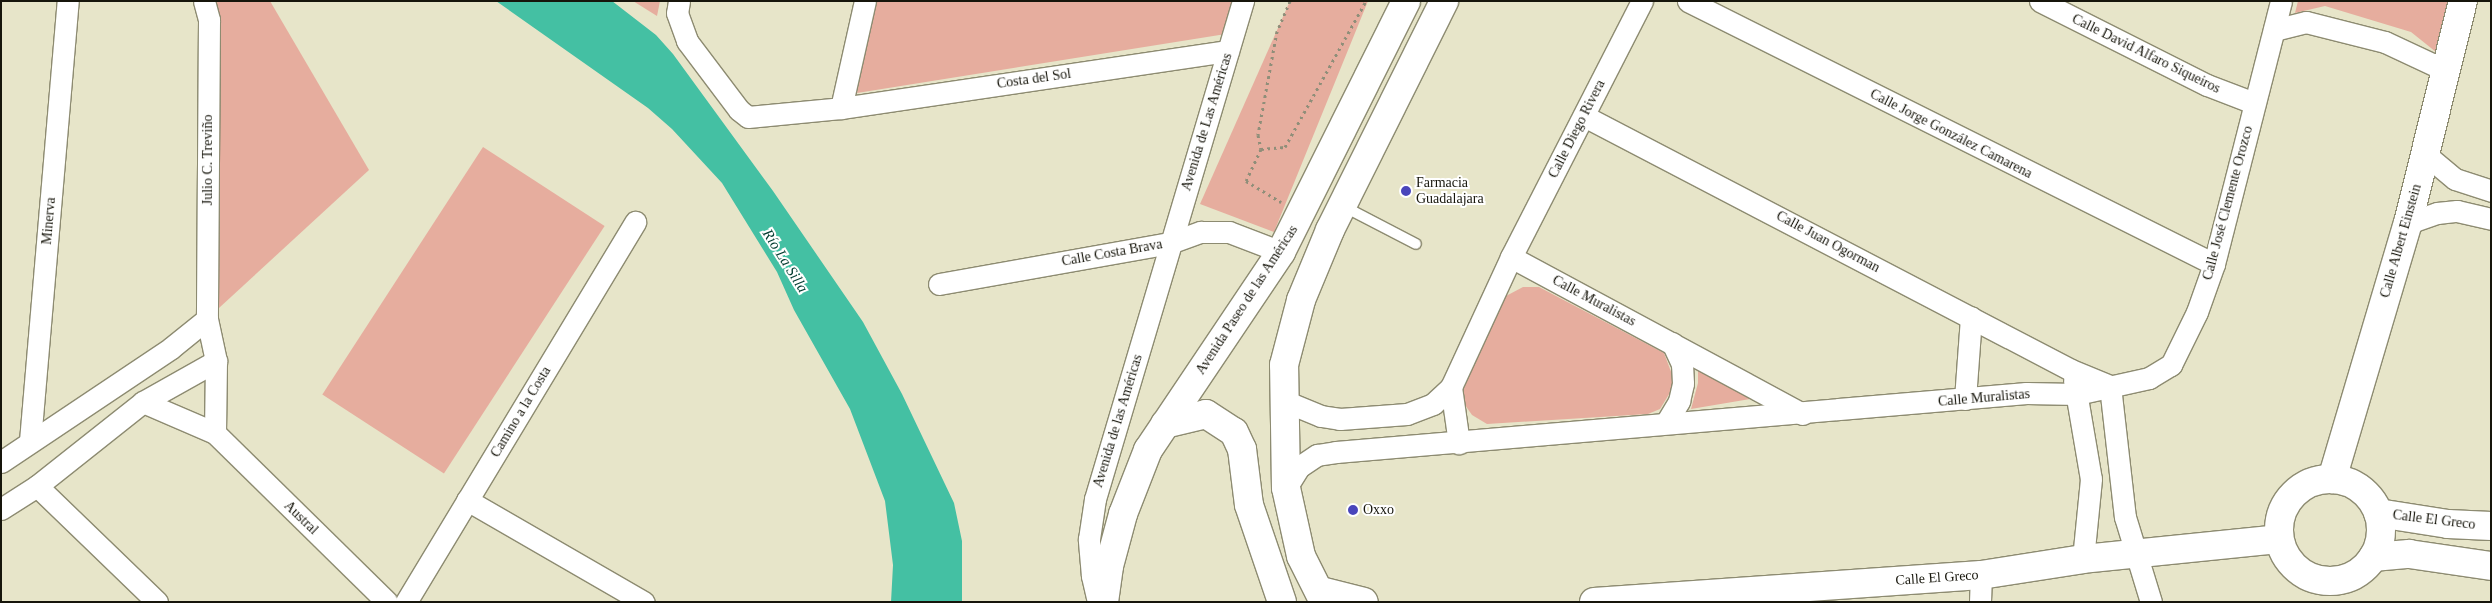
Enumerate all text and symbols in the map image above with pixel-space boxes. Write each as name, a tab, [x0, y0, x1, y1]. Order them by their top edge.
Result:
street label: Calle David Alfaro Siqueiros	[2069, 11, 2223, 97]
street label: Avenida de Las Américas	[1178, 51, 1236, 193]
street label: Costa del Sol	[996, 65, 1072, 93]
street label: Calle Diego Rivera	[1545, 77, 1609, 181]
street label: Calle Jorge González Camarena	[1867, 86, 2035, 182]
street label: Julio C. Treviño	[200, 115, 216, 205]
street label: Calle José Clemente Orozco	[2199, 124, 2257, 282]
place label: Farmacia Guadalajara	[1416, 175, 1484, 208]
street label: Calle Albert Einstein	[2377, 182, 2425, 300]
marker: Farmacia Guadalajara	[1400, 185, 1412, 197]
street label: Minerva	[39, 197, 59, 245]
street label: Calle Juan Ogorman	[1773, 208, 1883, 276]
street label: Avenida Paseo de las Américas	[1192, 222, 1302, 378]
water label: Río La Silla	[758, 226, 812, 296]
street label: Calle Costa Brava	[1060, 236, 1164, 270]
street label: Calle Muralistas	[1549, 272, 1639, 330]
street label: Avenida de las Américas	[1090, 352, 1146, 490]
street label: Camino a la Costa	[487, 364, 555, 460]
street label: Calle Muralistas	[1937, 386, 2031, 410]
street label: Austral	[280, 498, 322, 538]
place label: Oxxo	[1363, 502, 1394, 518]
marker: Oxxo	[1347, 504, 1359, 516]
street label: Calle El Greco	[2392, 507, 2476, 533]
street label: Calle El Greco	[1895, 567, 1979, 589]

